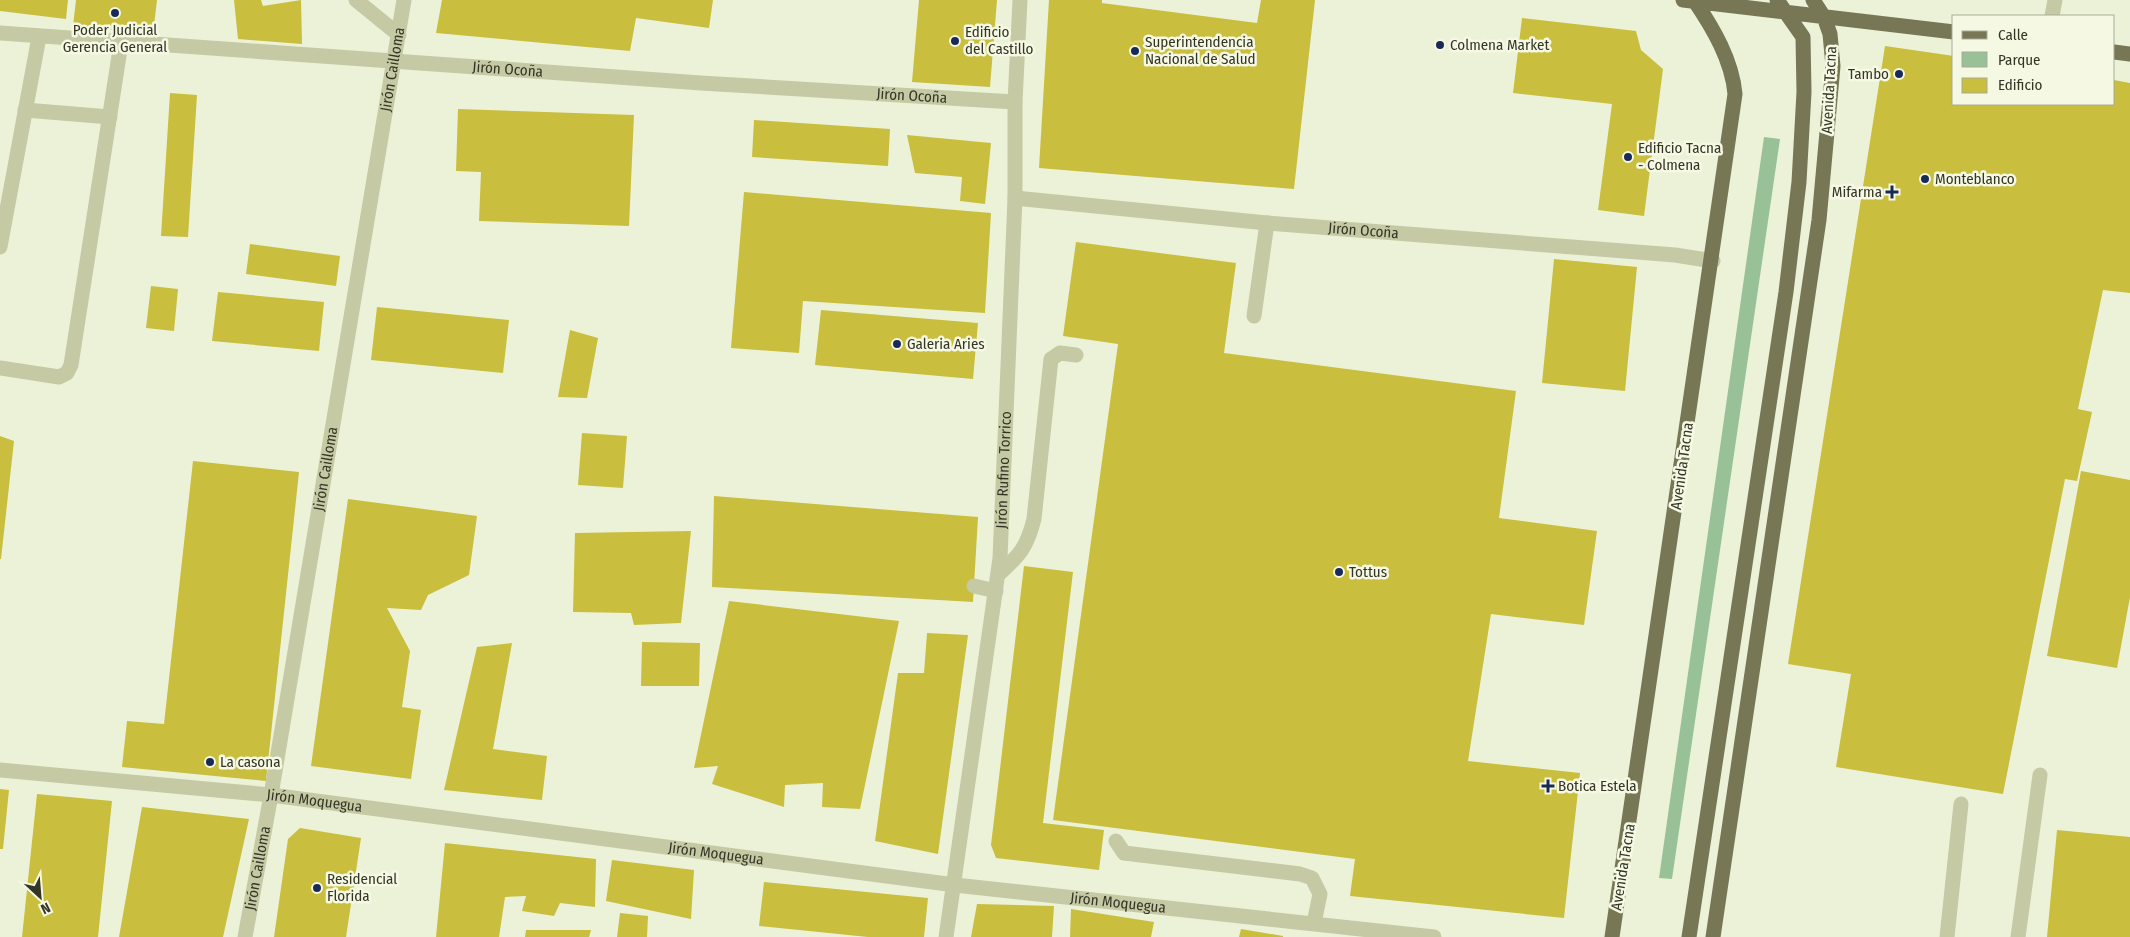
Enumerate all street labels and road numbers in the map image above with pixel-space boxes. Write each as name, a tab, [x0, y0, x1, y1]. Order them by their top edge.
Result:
street label: Jirón Cailloma	[376, 26, 408, 113]
street label: Avenida Tacna	[1818, 46, 1840, 134]
street label: Jirón Ocoña	[472, 58, 544, 81]
street label: Jirón Ocoña	[876, 85, 948, 107]
street label: Jirón Ocoña	[1327, 219, 1399, 242]
street label: Jirón Rufino Torrico	[992, 411, 1015, 529]
street label: Avenida Tacna	[1667, 421, 1697, 511]
street label: Jirón Cailloma	[310, 425, 341, 512]
street label: Jirón Moquegua	[266, 786, 363, 816]
street label: Avenida Tacna	[1607, 822, 1639, 912]
street label: Jirón Cailloma	[241, 825, 274, 912]
street label: Jirón Moquegua	[667, 838, 765, 869]
street label: Jirón Moquegua	[1069, 889, 1167, 917]

